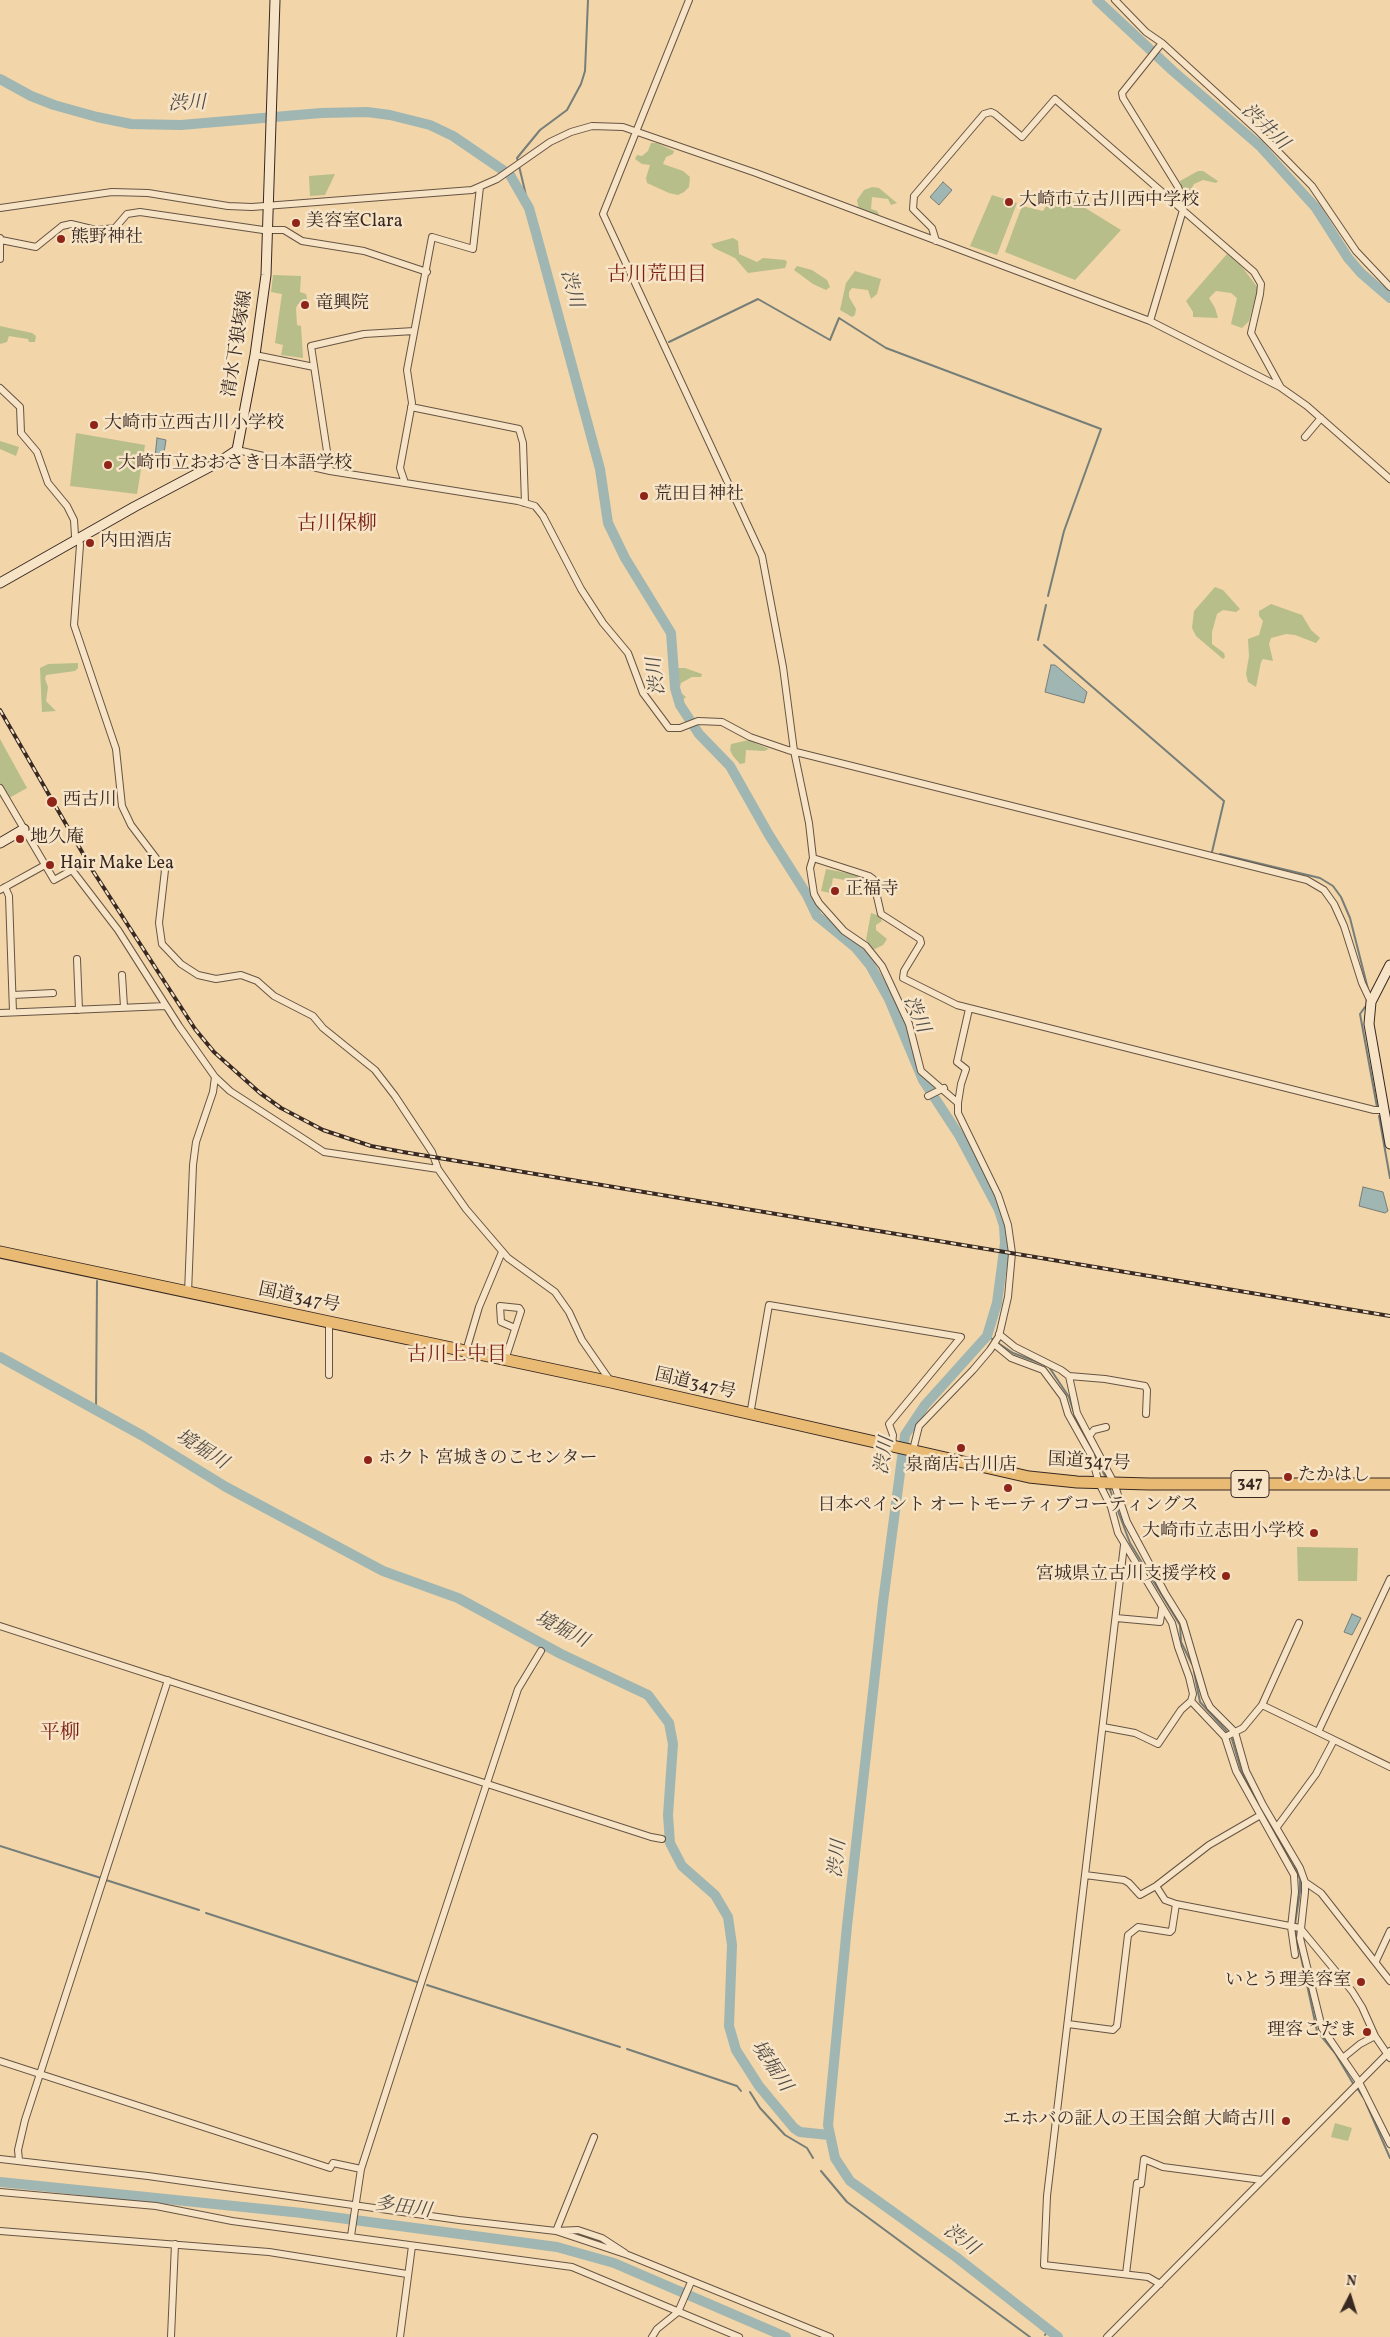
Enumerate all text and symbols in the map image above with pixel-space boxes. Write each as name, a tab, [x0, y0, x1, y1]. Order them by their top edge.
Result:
water label: 渋川	[168, 93, 206, 117]
water label: 渋井川	[1236, 100, 1292, 156]
place label: 大崎市立古川西中学校	[1019, 191, 1199, 213]
marker: 大崎市立古川西中学校	[1003, 196, 1015, 208]
place label: 美容室Clara	[306, 212, 403, 234]
marker: 美容室Clara	[290, 217, 302, 229]
place label: 熊野神社	[71, 228, 143, 250]
marker: 熊野神社	[55, 233, 67, 245]
district label: 古川荒田目	[607, 264, 707, 288]
water label: 渋川	[554, 268, 586, 310]
street label: 清水下狼塚線	[220, 289, 258, 399]
place label: 竜興院	[315, 294, 369, 316]
marker: 竜興院	[299, 299, 311, 311]
place label: 大崎市立西古川小学校	[104, 414, 284, 436]
marker: 大崎市立西古川小学校	[88, 419, 100, 431]
place label: 大崎市立おおさき日本語学校	[118, 454, 352, 476]
marker: 大崎市立おおさき日本語学校	[102, 459, 114, 471]
place label: 荒田目神社	[654, 485, 744, 507]
marker: 荒田目神社	[638, 490, 650, 502]
district label: 古川保柳	[297, 513, 377, 537]
place label: 内田酒店	[100, 532, 172, 554]
marker: 内田酒店	[84, 537, 96, 549]
water label: 渋川	[644, 656, 672, 696]
place label: 西古川	[63, 791, 117, 813]
marker: 西古川	[45, 795, 59, 809]
place label: 地久庵	[30, 828, 84, 850]
marker: 地久庵	[14, 833, 26, 845]
place label: Hair Make Lea	[60, 854, 174, 876]
marker: Hair Make Lea	[44, 859, 56, 871]
place label: 正福寺	[845, 880, 899, 902]
marker: 正福寺	[829, 885, 841, 897]
water label: 渋川	[897, 993, 933, 1037]
street label: 国道347号	[256, 1280, 342, 1318]
district label: 古川上中目	[407, 1344, 507, 1368]
street label: 国道347号	[652, 1365, 738, 1405]
water label: 境堀川	[171, 1426, 231, 1476]
water label: 渋川	[872, 1435, 900, 1477]
marker: 泉商店 古川店	[955, 1442, 967, 1454]
place label: ホクト 宮城きのこセンター	[378, 1449, 598, 1471]
street label: 国道347号	[1047, 1450, 1131, 1476]
marker: ホクト 宮城きのこセンター	[362, 1454, 374, 1466]
place label: 泉商店 古川店	[905, 1456, 1017, 1478]
place label: たかはし	[1298, 1466, 1370, 1488]
road number: 347	[1231, 1470, 1269, 1498]
marker: たかはし	[1282, 1471, 1294, 1483]
marker: 日本ペイント オートモーティブコーティングス	[1002, 1482, 1014, 1494]
place label: 日本ペイント オートモーティブコーティングス	[818, 1496, 1198, 1518]
place label: 大崎市立志田小学校	[1142, 1522, 1304, 1544]
marker: 大崎市立志田小学校	[1308, 1527, 1320, 1539]
place label: 宮城県立古川支援学校	[1036, 1565, 1216, 1587]
marker: 宮城県立古川支援学校	[1220, 1570, 1232, 1582]
water label: 境堀川	[530, 1608, 592, 1654]
district label: 平柳	[40, 1722, 80, 1746]
water label: 渋川	[826, 1839, 852, 1879]
place label: いとう理美容室	[1225, 1971, 1351, 1993]
marker: いとう理美容室	[1355, 1976, 1367, 1988]
place label: 理容こだま	[1267, 2021, 1357, 2043]
marker: 理容こだま	[1361, 2026, 1373, 2038]
water label: 境堀川	[745, 2037, 795, 2097]
place label: エホバの証人の王国会館 大崎古川	[1002, 2110, 1276, 2132]
marker: エホバの証人の王国会館 大崎古川	[1280, 2115, 1292, 2127]
water label: 多田川	[373, 2194, 433, 2224]
water label: 渋川	[938, 2220, 982, 2262]
north arrow	[1325, 2272, 1375, 2322]
text: N	[1345, 2272, 1357, 2291]

